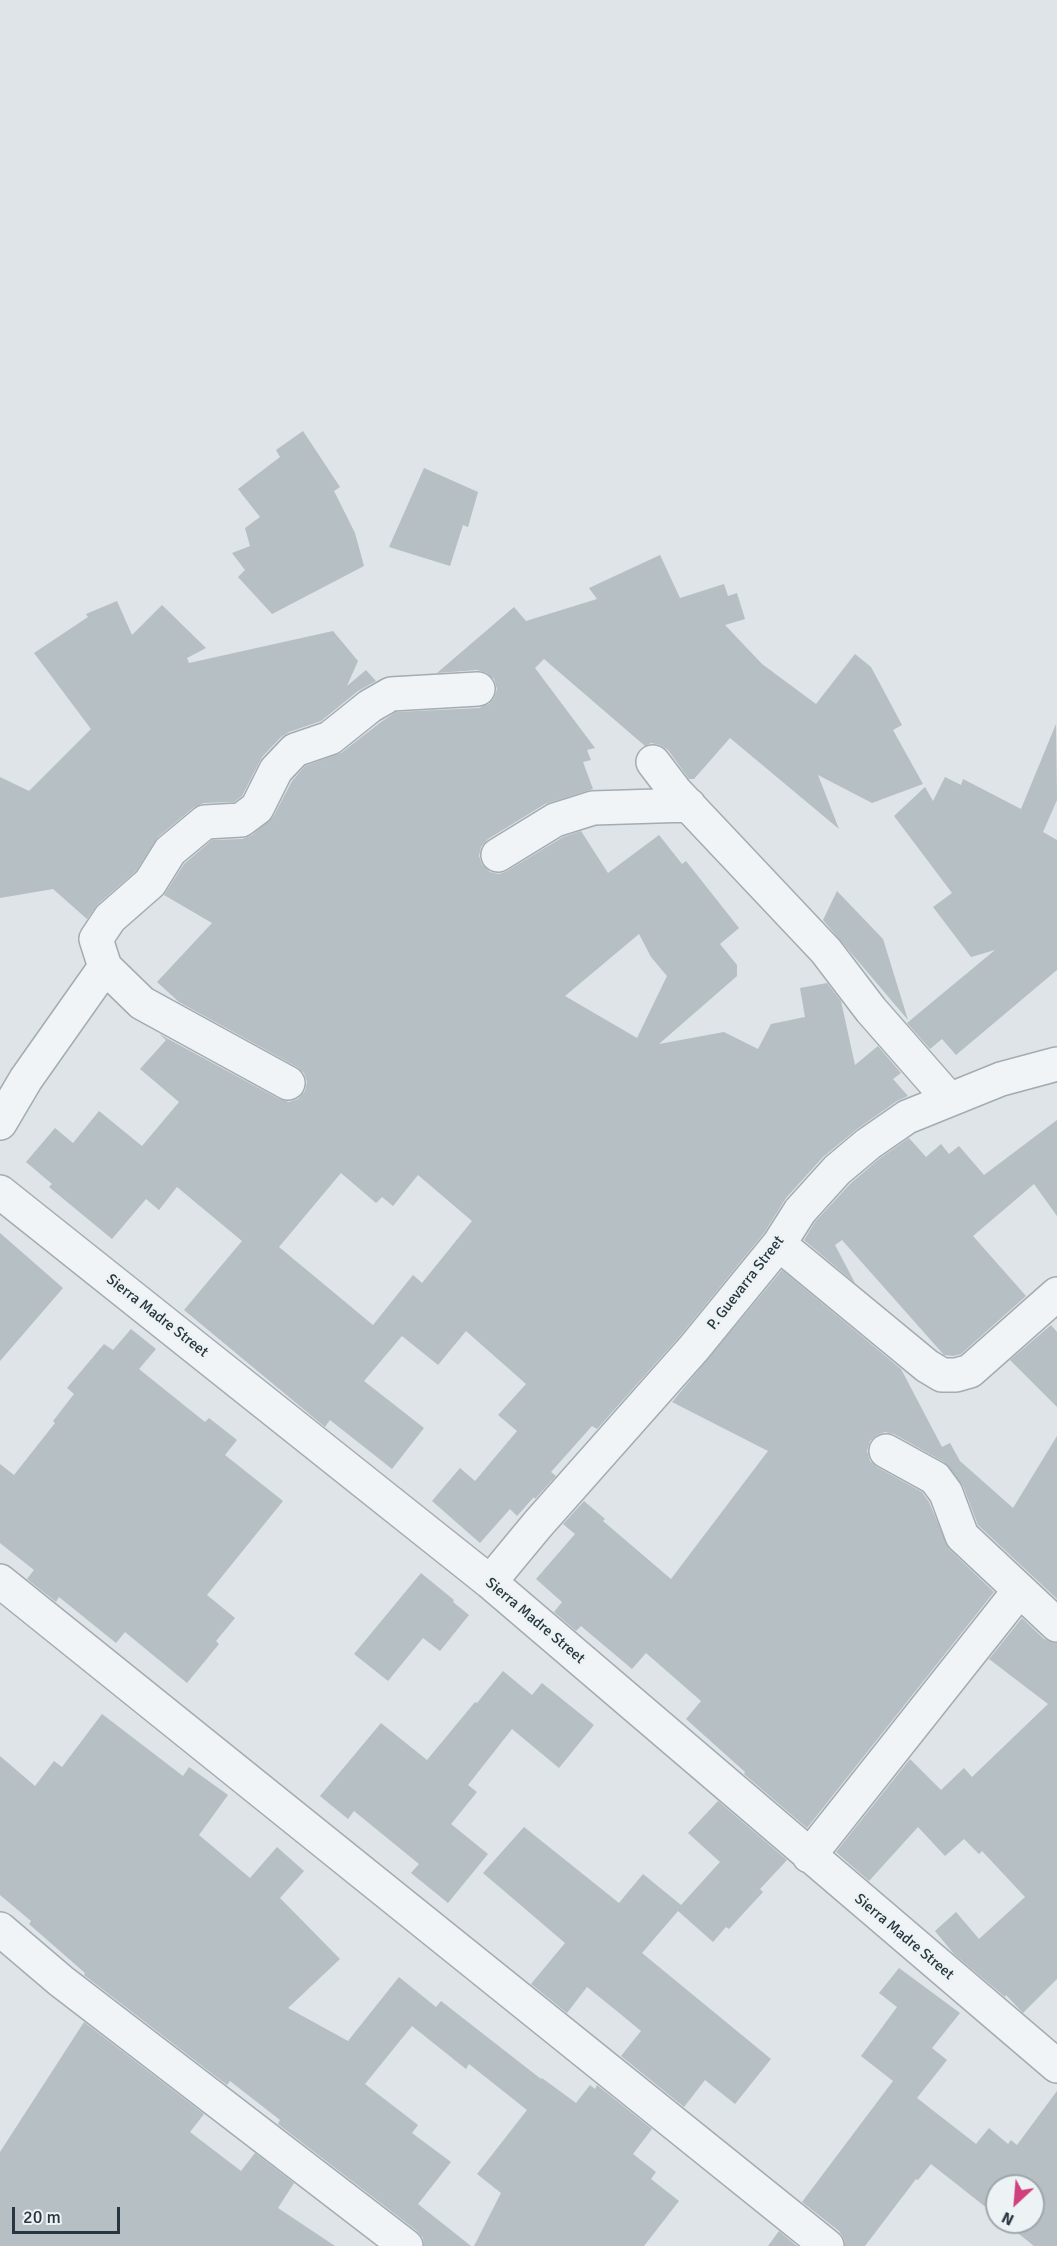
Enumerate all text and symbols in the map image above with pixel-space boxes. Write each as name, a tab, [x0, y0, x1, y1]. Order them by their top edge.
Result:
street label: P. Guevarra Street	[704, 1232, 788, 1334]
street label: Sierra Madre Street	[102, 1271, 212, 1361]
street label: Sierra Madre Street	[482, 1574, 588, 1668]
street label: Sierra Madre Street	[851, 1890, 957, 1984]
north arrow	[985, 2174, 1045, 2234]
scale bar	[15, 2195, 123, 2233]
text: 20 m	[23, 2206, 61, 2228]
text: N	[999, 2207, 1017, 2230]

